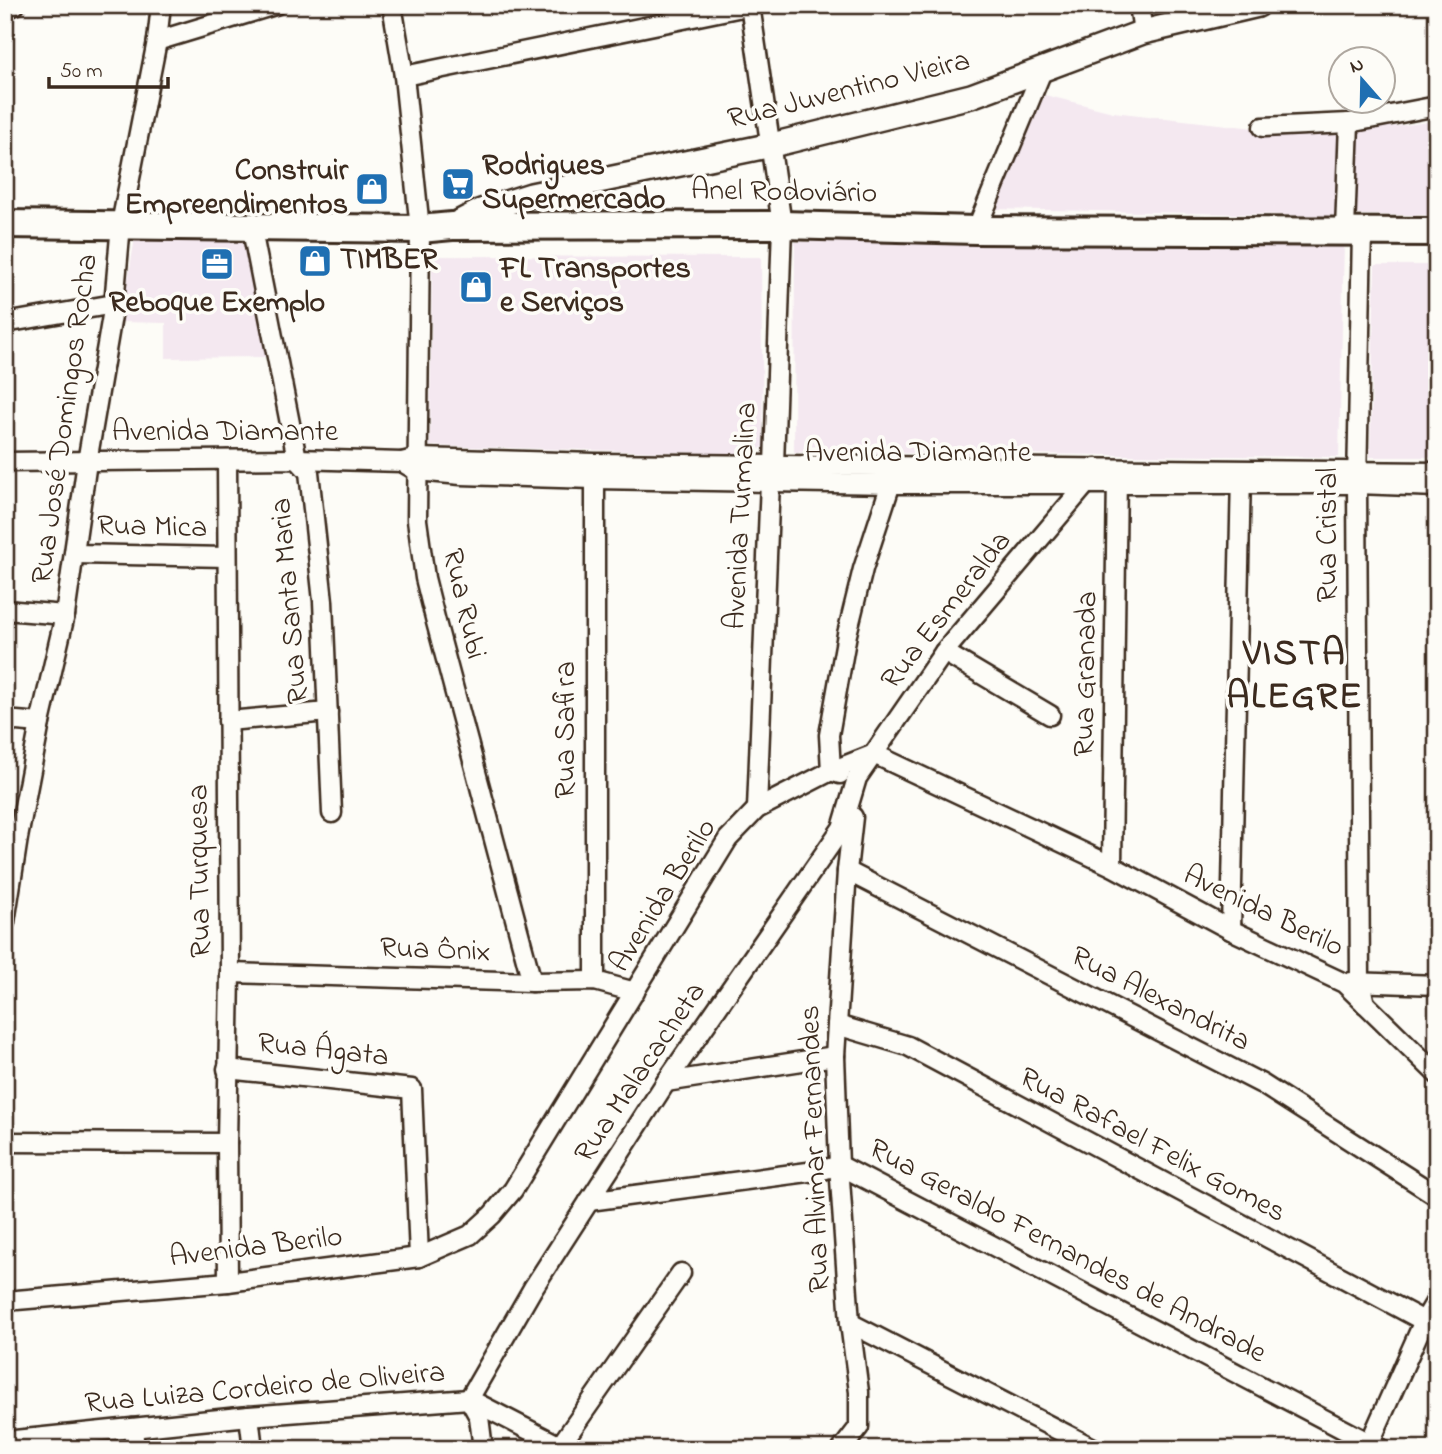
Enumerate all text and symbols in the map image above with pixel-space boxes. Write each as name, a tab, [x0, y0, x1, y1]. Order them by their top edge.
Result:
street label: Rua Juventino Vieira	[723, 40, 975, 142]
scale bar	[49, 46, 168, 90]
north arrow	[1326, 46, 1396, 116]
text: N	[1346, 51, 1368, 81]
text: 50 m	[60, 57, 103, 87]
place label: Rodrigues Supermercado	[482, 145, 665, 223]
place label: Construir Empreendimentos	[125, 150, 349, 228]
supermarket icon: Rodrigues Supermercado	[439, 165, 477, 203]
street label: Anel Rodoviário	[690, 169, 878, 217]
shop icon: Construir Empreendimentos	[353, 170, 391, 208]
place label: TIMBER	[340, 239, 439, 283]
shop icon: TIMBER	[296, 242, 334, 280]
office icon: Reboque Exemplo	[198, 245, 236, 283]
place label: FL Transportes e Serviços	[498, 248, 691, 326]
street label: Rua José Domingos Rocha	[21, 251, 111, 587]
shop icon: FL Transportes e Serviços	[457, 268, 495, 306]
place label: Reboque Exemplo	[109, 282, 325, 326]
street label: Avenida Turmalina	[714, 401, 770, 631]
street label: Avenida Diamante	[112, 411, 339, 455]
street label: Avenida Diamante	[805, 432, 1032, 476]
street label: Rua Cristal	[1307, 467, 1351, 603]
street label: Rua Santa Maria	[260, 496, 322, 706]
street label: Rua Mica	[96, 505, 208, 551]
street label: Rua Esmeralda	[871, 522, 1023, 700]
street label: Rua Rubi	[429, 544, 497, 664]
street label: Rua Granada	[1064, 591, 1110, 757]
district label: VISTA ALEGRE	[1227, 628, 1364, 725]
street label: Rua Safira	[545, 661, 589, 799]
street label: Rua Turquesa	[177, 784, 225, 958]
street label: Avenida Berilo	[599, 811, 729, 981]
street label: Avenida Berilo	[1175, 854, 1351, 970]
street label: Rua Ônix	[379, 927, 491, 975]
street label: Rua Alexandrita	[1062, 936, 1258, 1064]
street label: Rua Malacacheta	[564, 974, 718, 1172]
street label: Rua Alvimar Fernandes	[789, 1004, 843, 1294]
street label: Rua Ágata	[255, 1022, 391, 1080]
street label: Rua Rafael Felix Gomes	[1011, 1057, 1293, 1235]
street label: Rua Geraldo Fernandes de Andrade	[860, 1128, 1274, 1376]
street label: Avenida Berilo	[167, 1216, 345, 1280]
street label: Rua Luiza Cordeiro de Oliveira	[83, 1351, 447, 1427]

